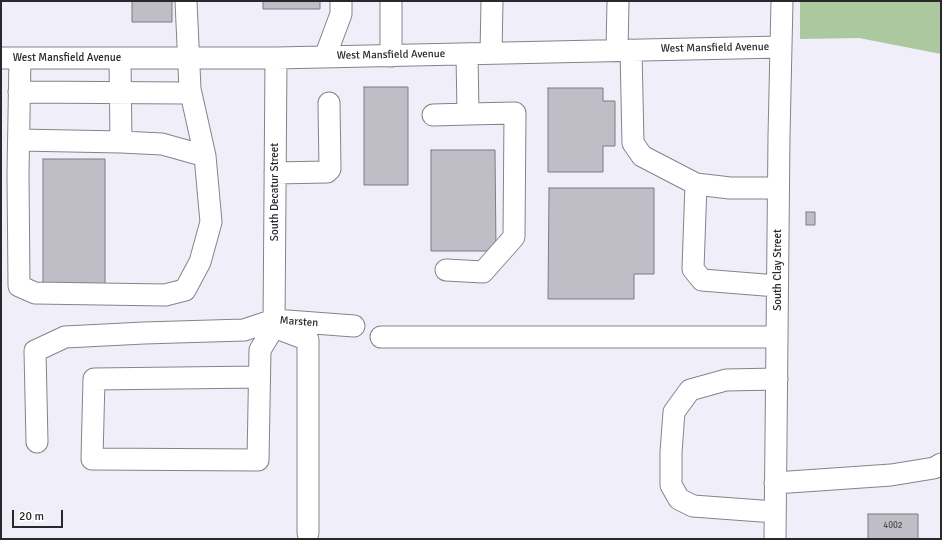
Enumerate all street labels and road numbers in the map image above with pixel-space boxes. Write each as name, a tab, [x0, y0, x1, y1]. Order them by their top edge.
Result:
street label: West Mansfield Avenue	[661, 40, 769, 56]
street label: West Mansfield Avenue	[337, 47, 445, 63]
street label: West Mansfield Avenue	[13, 51, 121, 65]
street label: South Decatur Street	[268, 143, 282, 241]
street label: South Clay Street	[771, 229, 785, 311]
street label: Marsten	[279, 314, 319, 330]

